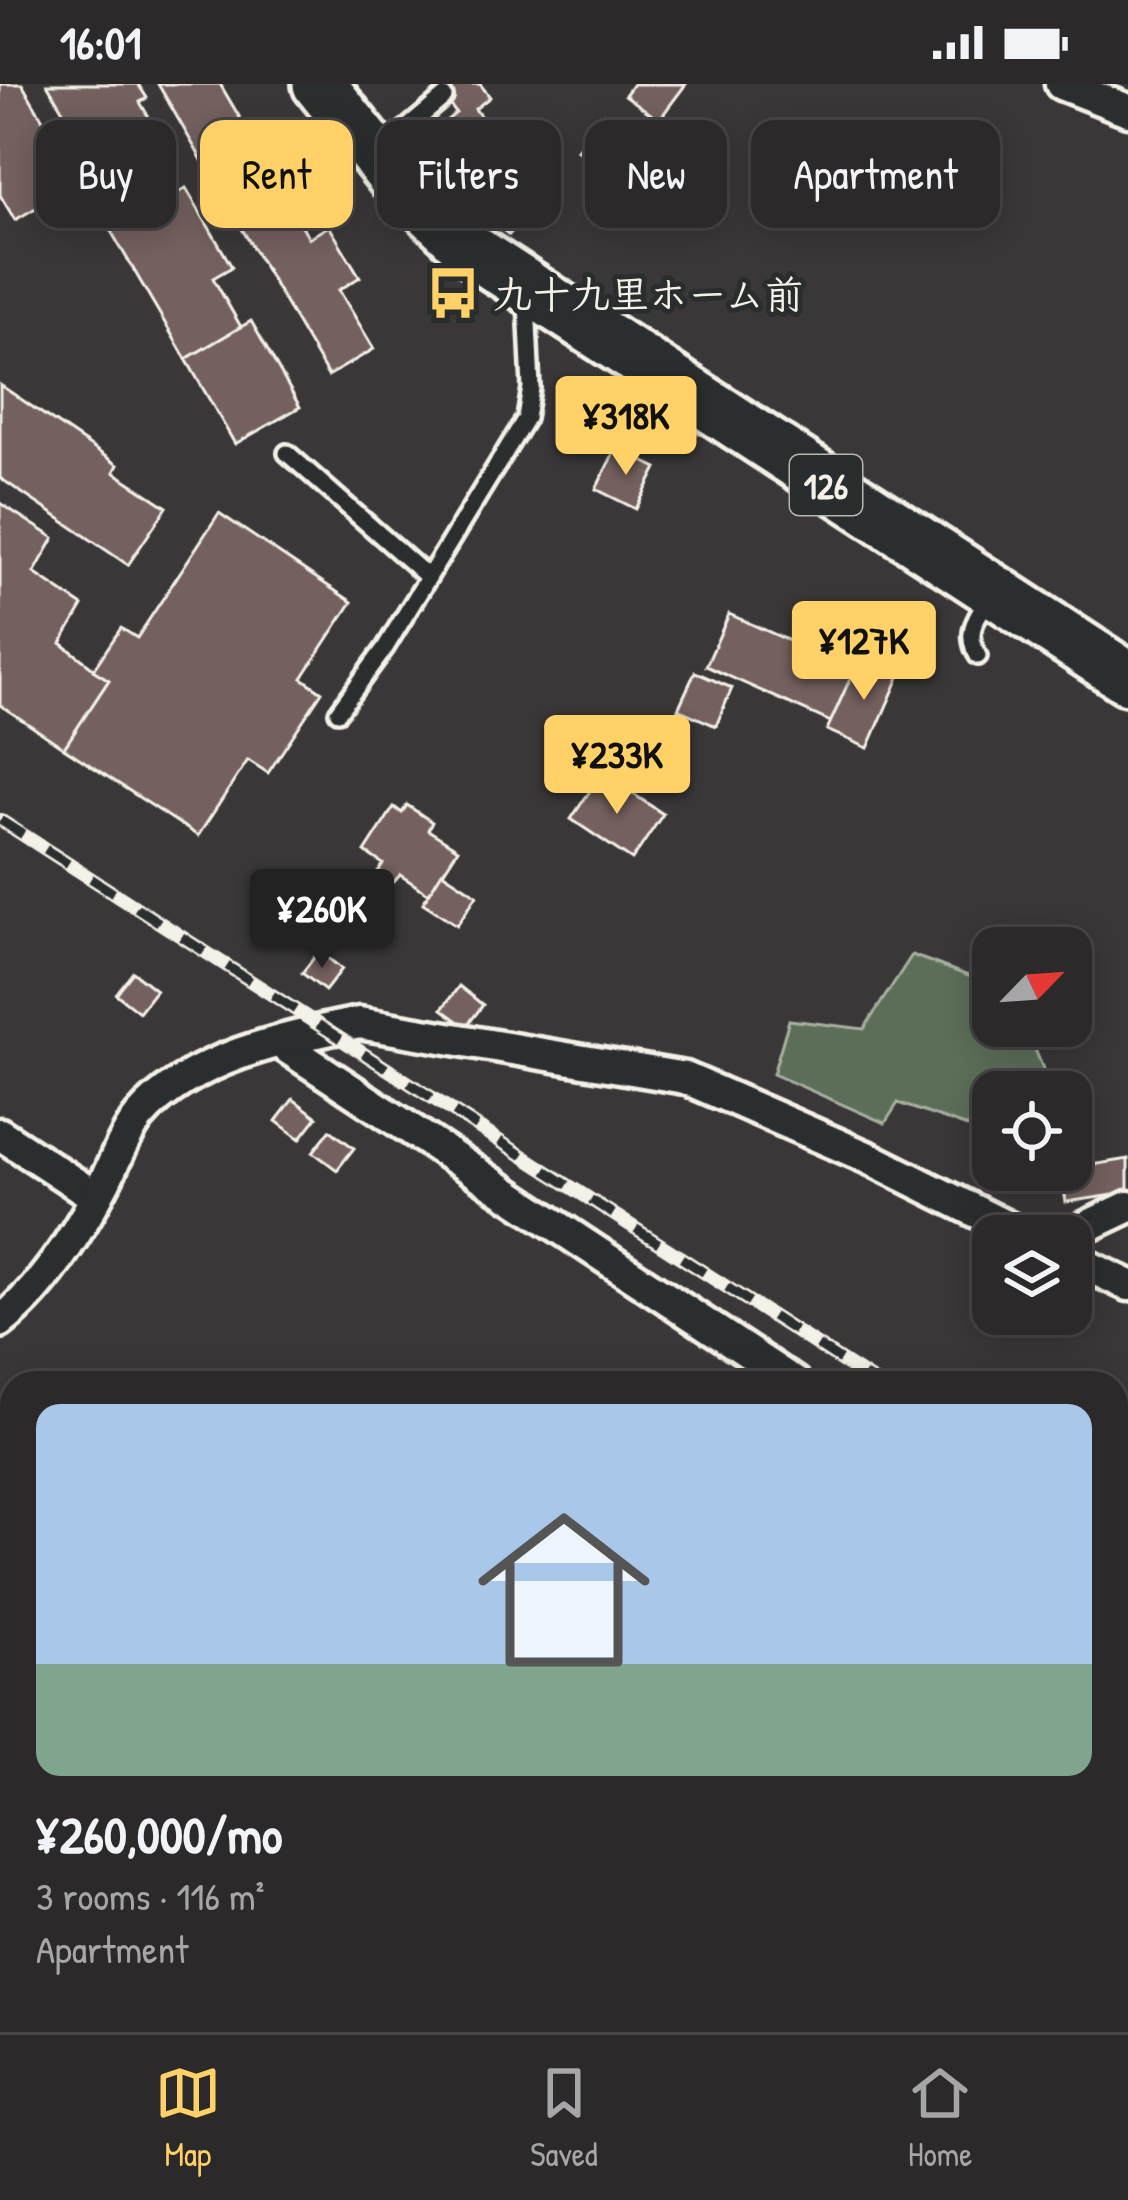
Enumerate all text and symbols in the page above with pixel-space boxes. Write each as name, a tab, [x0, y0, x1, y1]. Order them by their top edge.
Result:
text: 16:01	[60, 12, 141, 73]
chip: Buy	[36, 120, 176, 228]
chip: Rent	[200, 120, 353, 228]
chip: Filters	[377, 120, 561, 228]
chip: New	[585, 120, 727, 228]
chip: Apartment	[751, 120, 1000, 228]
bus stop icon: 九十九里ホーム前	[424, 264, 482, 322]
place label: 九十九里ホーム前	[493, 267, 803, 320]
pin: ¥318K	[542, 376, 710, 478]
text: ¥318K	[582, 388, 670, 441]
road number: 126	[790, 455, 862, 515]
pin: ¥127K	[780, 601, 948, 703]
text: ¥127K	[819, 613, 909, 666]
pin: ¥233K	[533, 715, 701, 817]
text: ¥233K	[571, 727, 663, 780]
pin: ¥260K	[238, 869, 406, 971]
text: ¥260K	[277, 881, 367, 934]
north arrow	[972, 927, 1092, 1047]
map controls	[972, 927, 1092, 1335]
button: locate	[972, 1071, 1092, 1191]
button: layers	[972, 1215, 1092, 1335]
icon: home	[456, 1482, 672, 1698]
text: ¥260,000/mo	[36, 1800, 282, 1869]
text: 3 rooms · 116 m²	[36, 1869, 265, 1922]
text: Apartment	[36, 1922, 189, 1975]
tab: Map	[155, 2060, 221, 2176]
tab: Saved	[530, 2060, 598, 2176]
tab: Home	[907, 2060, 973, 2176]

